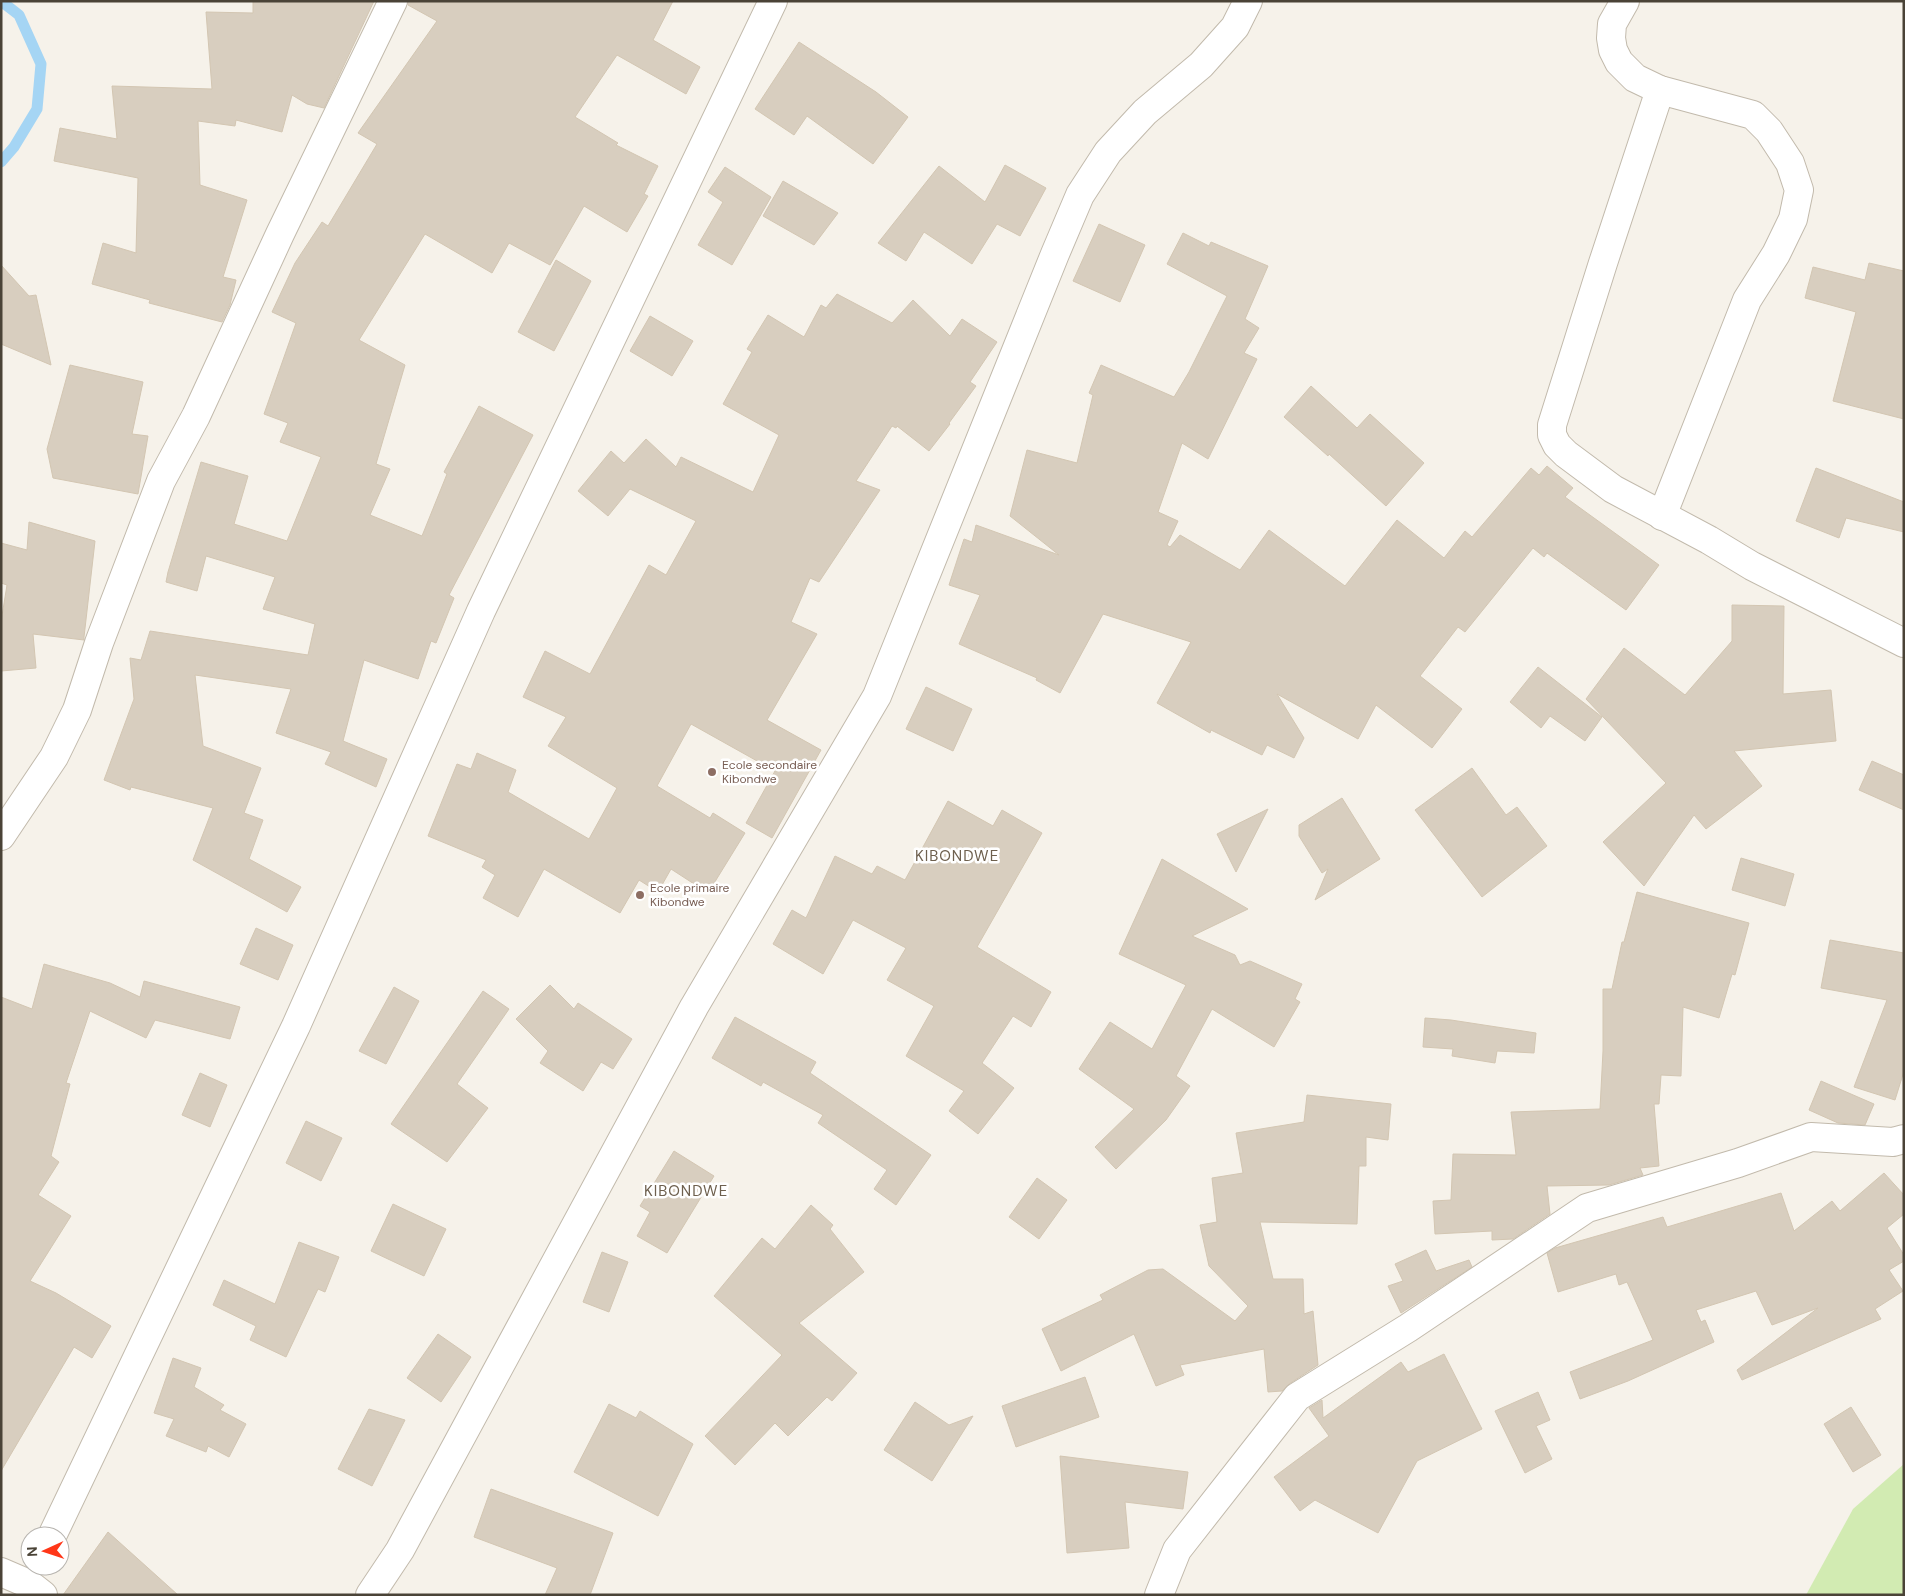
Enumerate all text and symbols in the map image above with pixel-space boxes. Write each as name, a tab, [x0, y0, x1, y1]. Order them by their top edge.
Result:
place label: Ecole secondaire Kibondwe	[722, 757, 817, 787]
marker: Ecole secondaire Kibondwe	[706, 766, 718, 778]
district label: KIBONDWE	[915, 846, 999, 866]
place label: Ecole primaire Kibondwe	[650, 880, 730, 910]
marker: Ecole primaire Kibondwe	[634, 889, 646, 901]
district label: KIBONDWE	[644, 1181, 728, 1201]
north arrow	[20, 1526, 70, 1576]
text: N	[23, 1546, 41, 1557]

